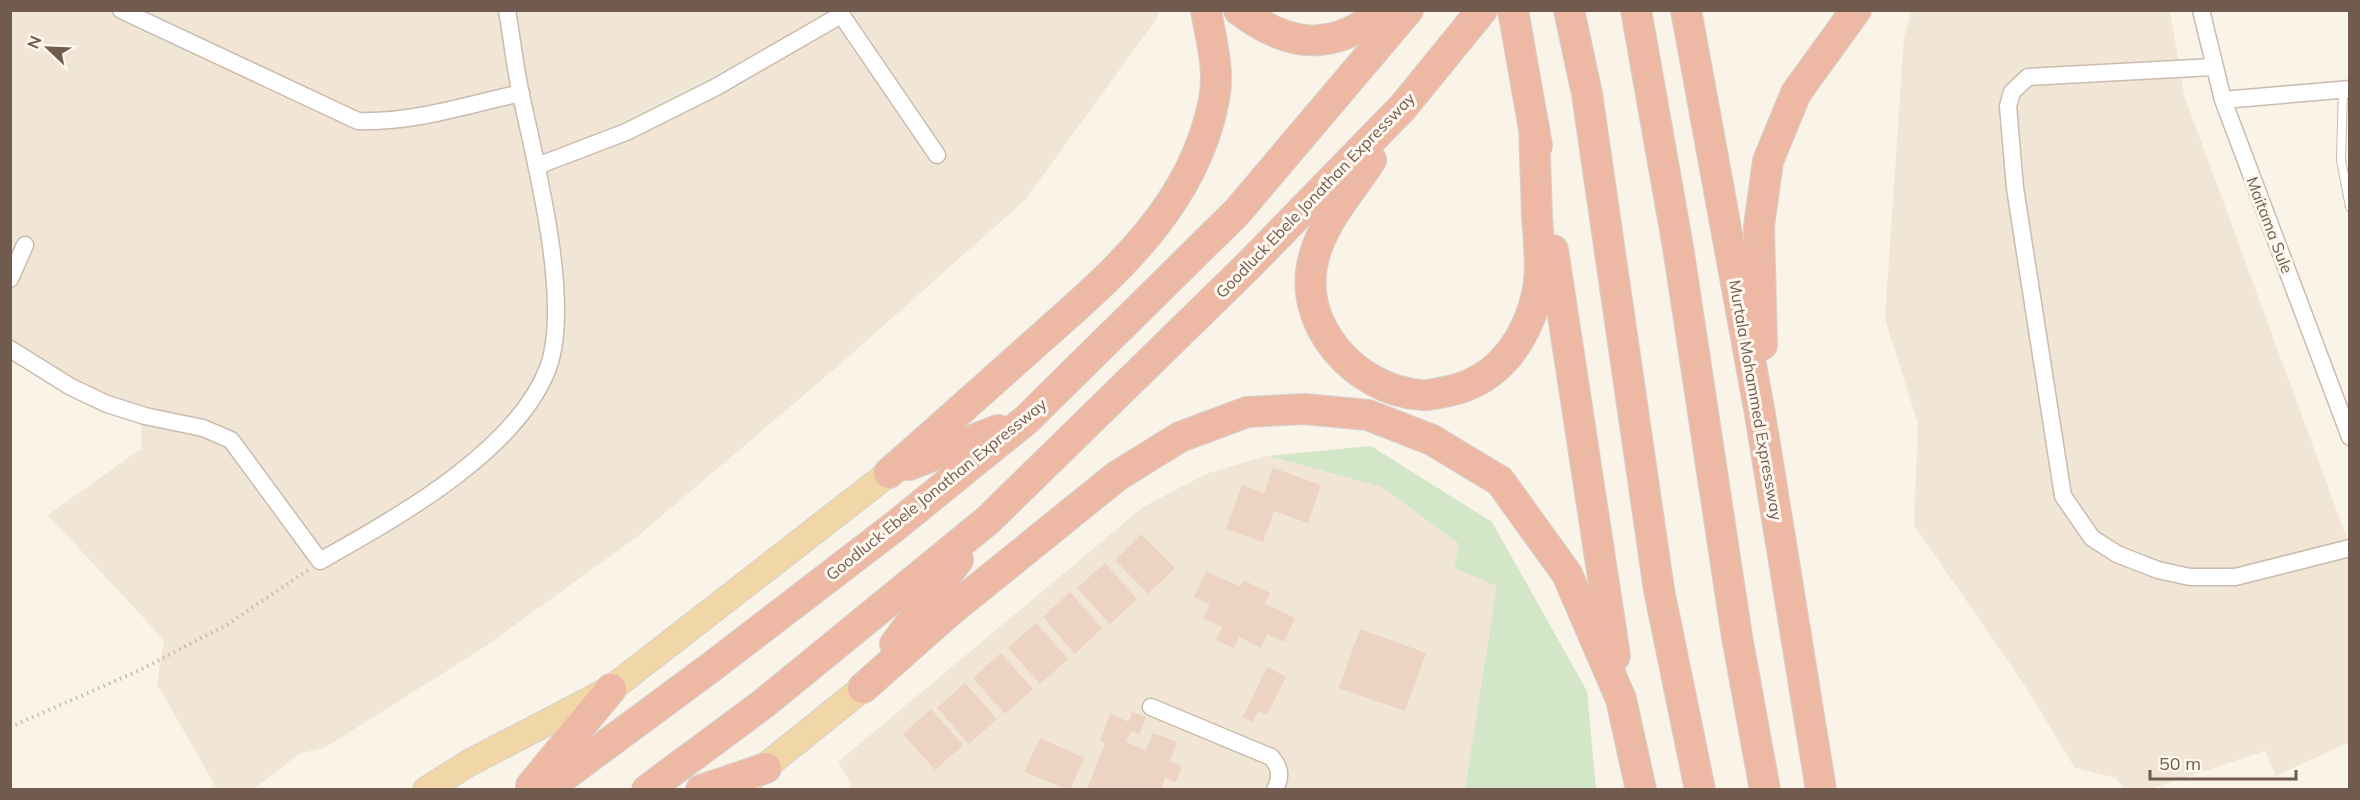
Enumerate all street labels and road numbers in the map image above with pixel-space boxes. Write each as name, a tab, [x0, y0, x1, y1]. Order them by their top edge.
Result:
street label: Goodluck Ebele Jonathan Expressway	[1211, 88, 1419, 302]
street label: Maitama Sule	[2242, 174, 2298, 276]
street label: Murtala Mohammed Expressway	[1725, 278, 1787, 522]
street label: Goodluck Ebele Jonathan Expressway	[822, 393, 1051, 584]

